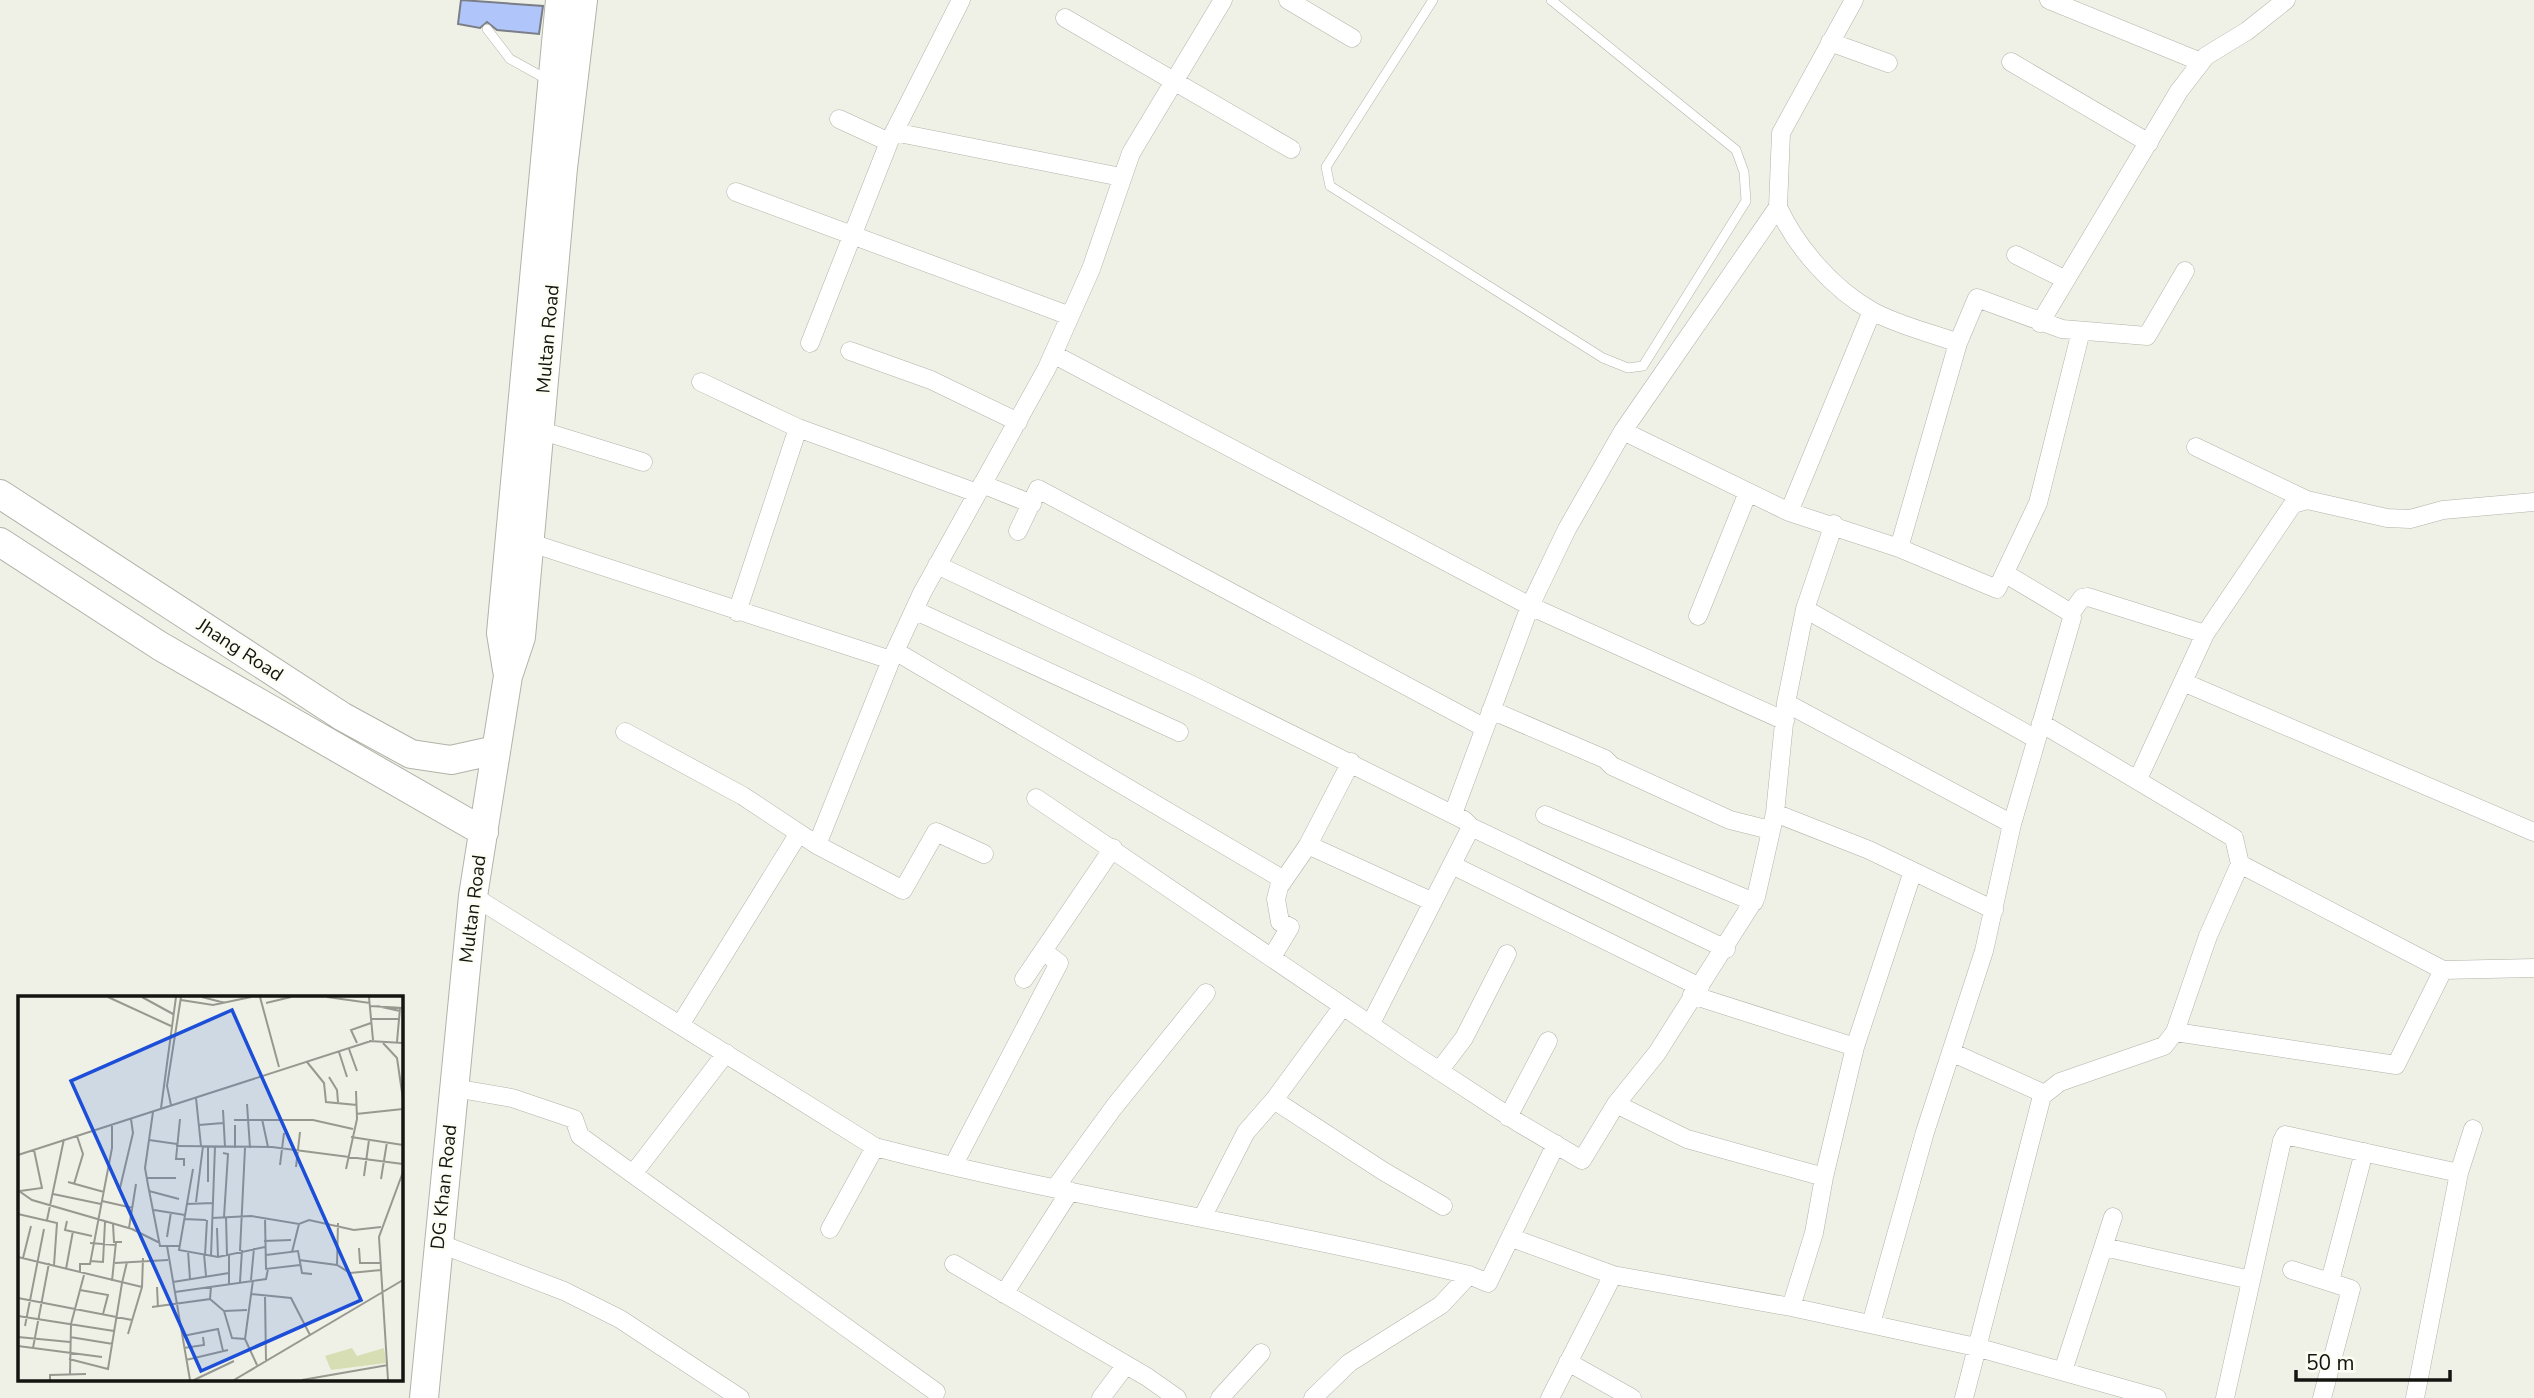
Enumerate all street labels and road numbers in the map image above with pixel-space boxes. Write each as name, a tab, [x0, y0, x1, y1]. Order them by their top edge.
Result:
street label: Multan Road	[530, 284, 566, 394]
street label: Jhang Road	[191, 612, 288, 688]
street label: Multan Road	[453, 853, 493, 965]
street label: DG Khan Road	[425, 1123, 463, 1251]

